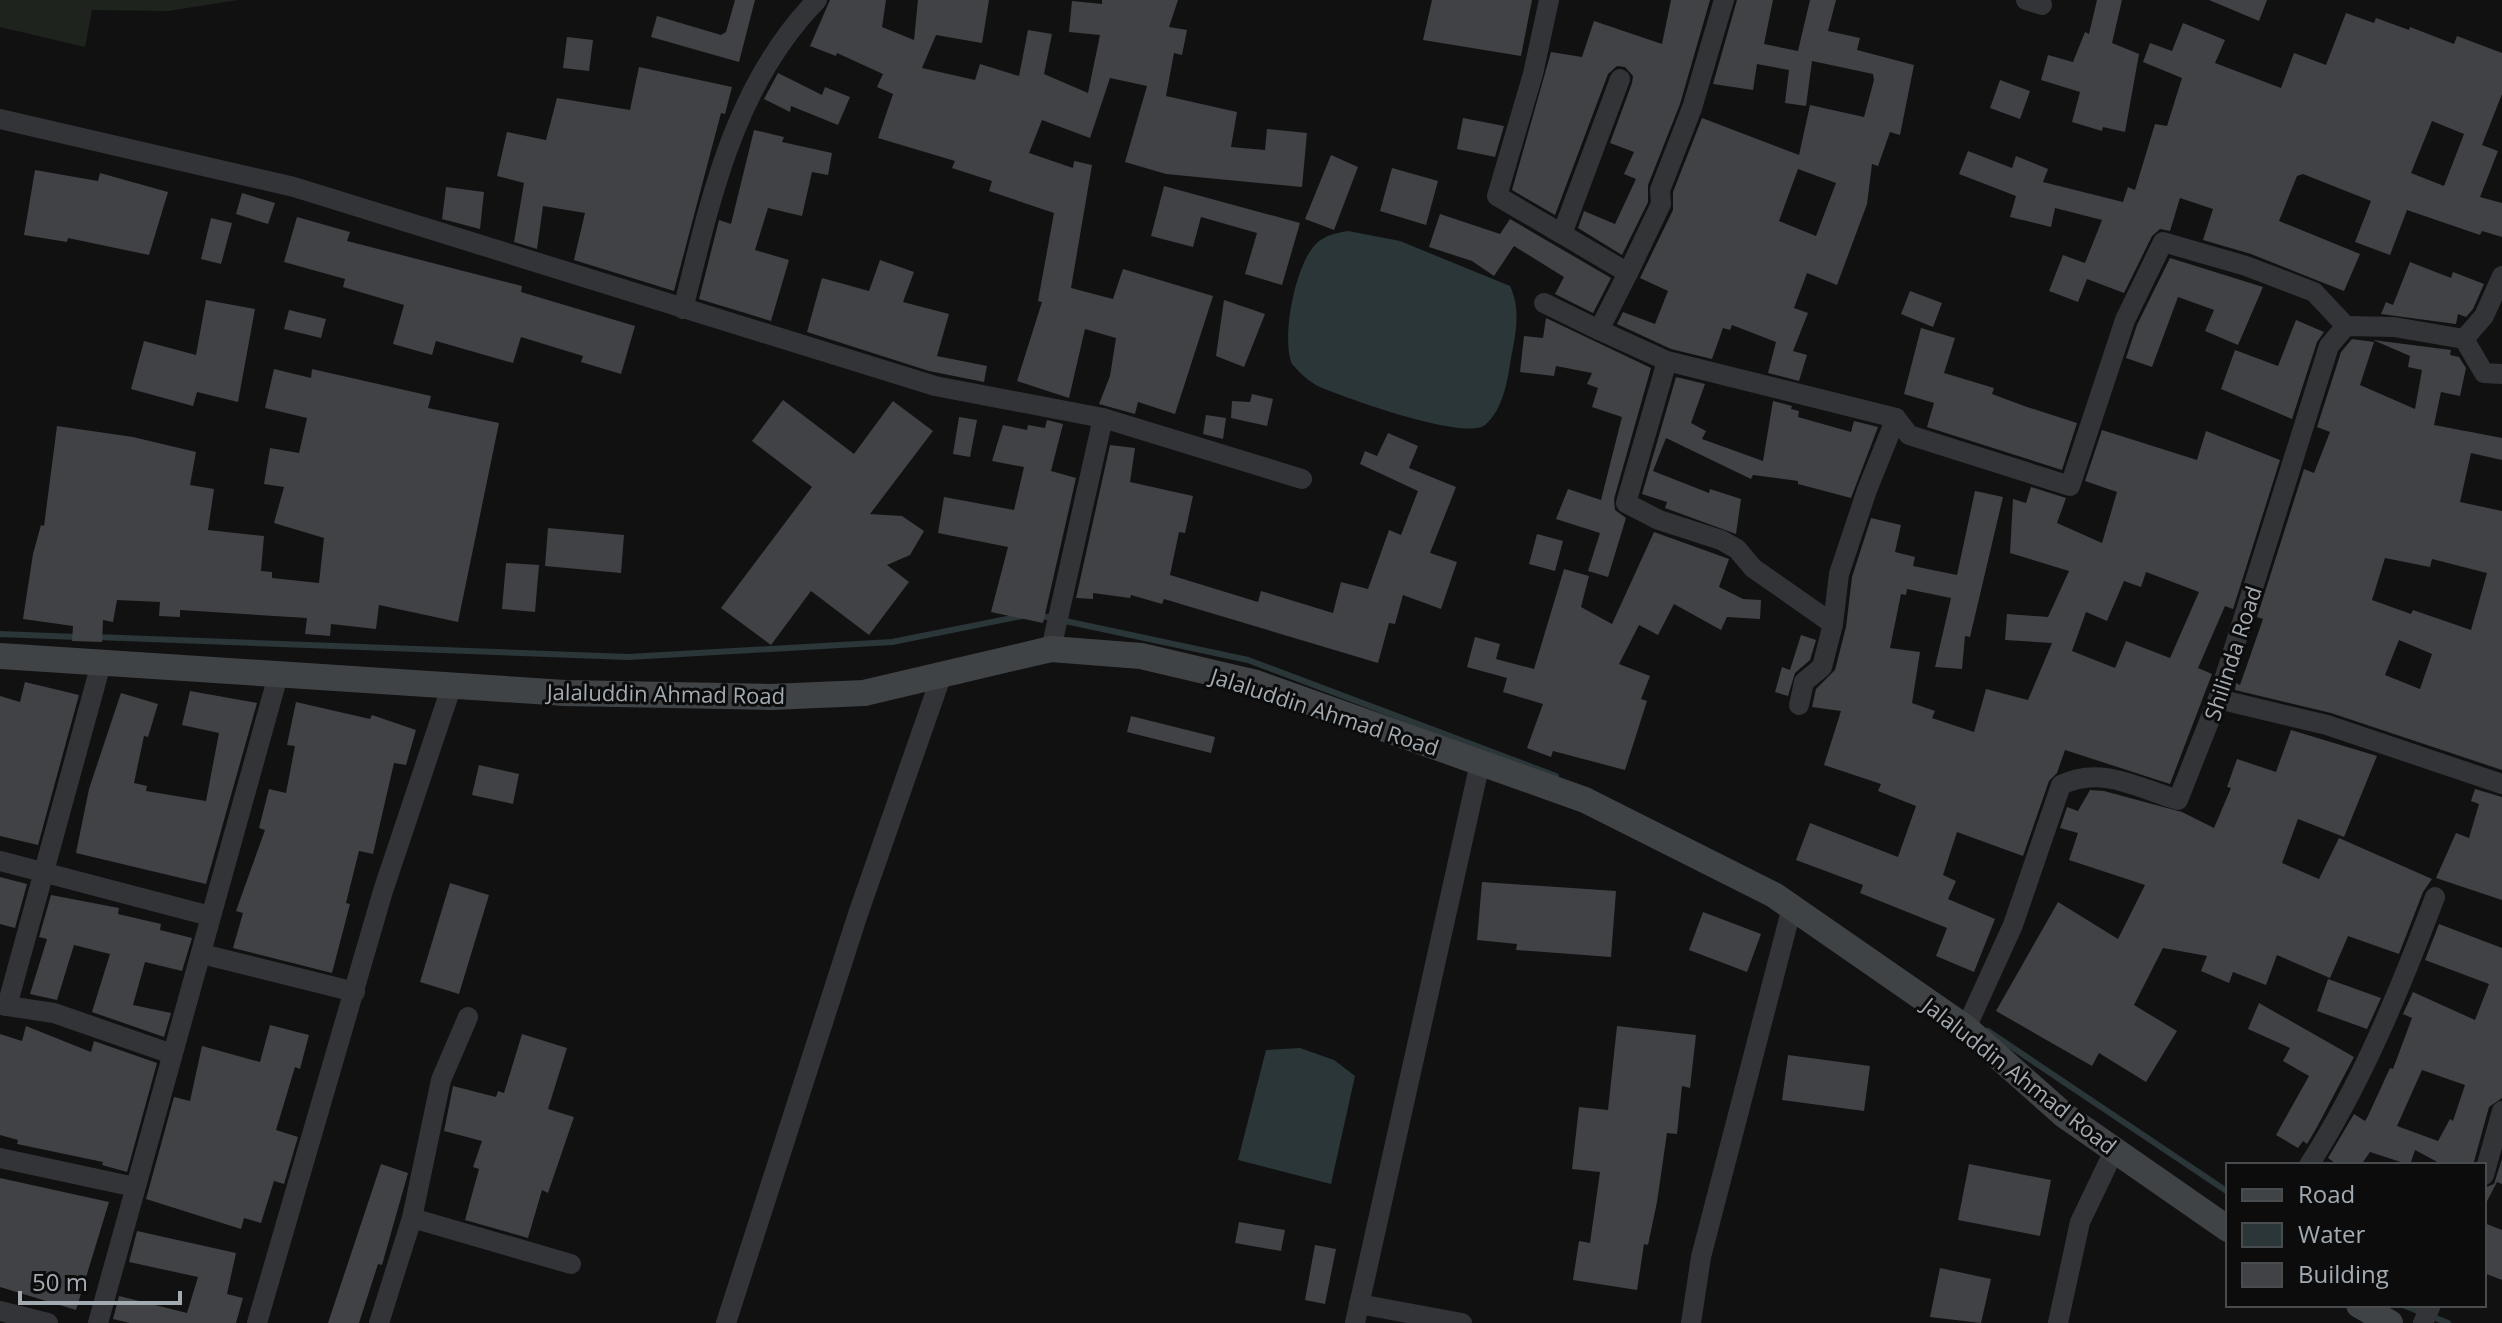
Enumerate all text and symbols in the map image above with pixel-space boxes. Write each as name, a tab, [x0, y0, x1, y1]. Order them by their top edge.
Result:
street label: Shilinda Road	[2196, 582, 2268, 724]
street label: Jalaluddin Ahmad Road	[1205, 659, 1443, 762]
street label: Jalaluddin Ahmad Road	[545, 676, 785, 710]
street label: Jalaluddin Ahmad Road	[1915, 989, 2123, 1160]
legend	[2226, 1163, 2486, 1307]
text: Road	[2298, 1177, 2355, 1210]
text: Water	[2298, 1217, 2366, 1250]
scale bar	[20, 1255, 180, 1305]
text: Building	[2298, 1257, 2389, 1290]
text: 50 m	[32, 1265, 88, 1298]

